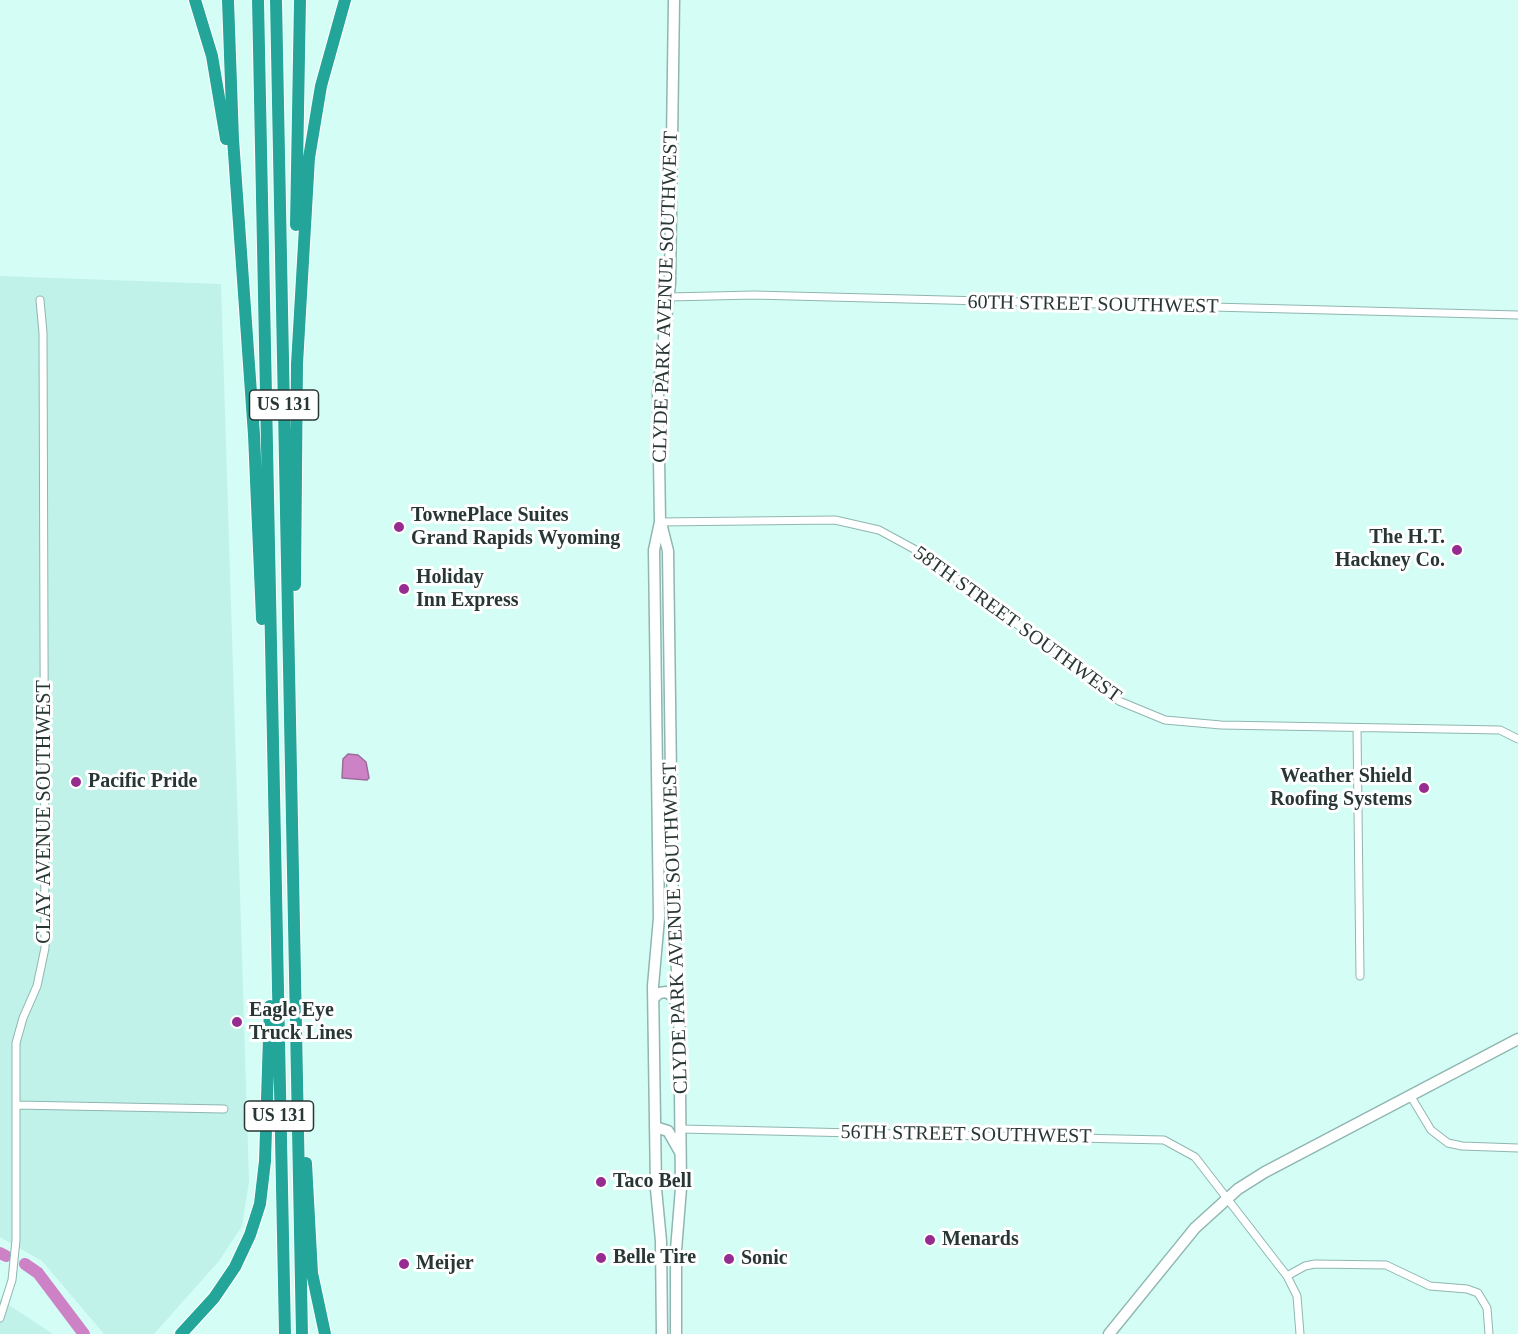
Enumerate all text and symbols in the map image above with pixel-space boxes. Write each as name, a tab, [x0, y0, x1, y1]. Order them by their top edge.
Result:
street label: CLYDE PARK AVENUE SOUTHWEST	[648, 131, 684, 463]
street label: 60TH STREET SOUTHWEST	[967, 291, 1219, 319]
road number: US 131	[250, 390, 318, 420]
place label: TownePlace Suites Grand Rapids Wyoming	[411, 504, 620, 551]
marker: TownePlace Suites Grand Rapids Wyoming	[392, 520, 406, 534]
place label: The H.T. Hackney Co.	[1335, 526, 1445, 573]
street label: 58TH STREET SOUTHWEST	[908, 541, 1126, 709]
marker: The H.T. Hackney Co.	[1450, 543, 1464, 557]
place label: Holiday Inn Express	[416, 566, 518, 613]
marker: Holiday Inn Express	[397, 582, 411, 596]
street label: CLAY AVENUE SOUTHWEST	[33, 680, 57, 944]
street label: CLYDE PARK AVENUE SOUTHWEST	[658, 762, 694, 1094]
place label: Weather Shield Roofing Systems	[1270, 765, 1412, 812]
place label: Pacific Pride	[88, 770, 197, 794]
marker: Pacific Pride	[69, 775, 83, 789]
marker: Weather Shield Roofing Systems	[1417, 781, 1431, 795]
place label: Eagle Eye Truck Lines	[249, 999, 353, 1046]
marker: Eagle Eye Truck Lines	[230, 1015, 244, 1029]
road number: US 131	[244, 1101, 314, 1131]
street label: 56TH STREET SOUTHWEST	[840, 1121, 1092, 1149]
place label: Taco Bell	[613, 1170, 692, 1194]
marker: Taco Bell	[594, 1175, 608, 1189]
place label: Menards	[942, 1228, 1019, 1252]
marker: Menards	[923, 1233, 937, 1247]
place label: Belle Tire	[613, 1246, 696, 1270]
place label: Sonic	[741, 1247, 788, 1271]
marker: Belle Tire	[594, 1251, 608, 1265]
place label: Meijer	[416, 1252, 474, 1276]
marker: Sonic	[722, 1252, 736, 1266]
marker: Meijer	[397, 1257, 411, 1271]

